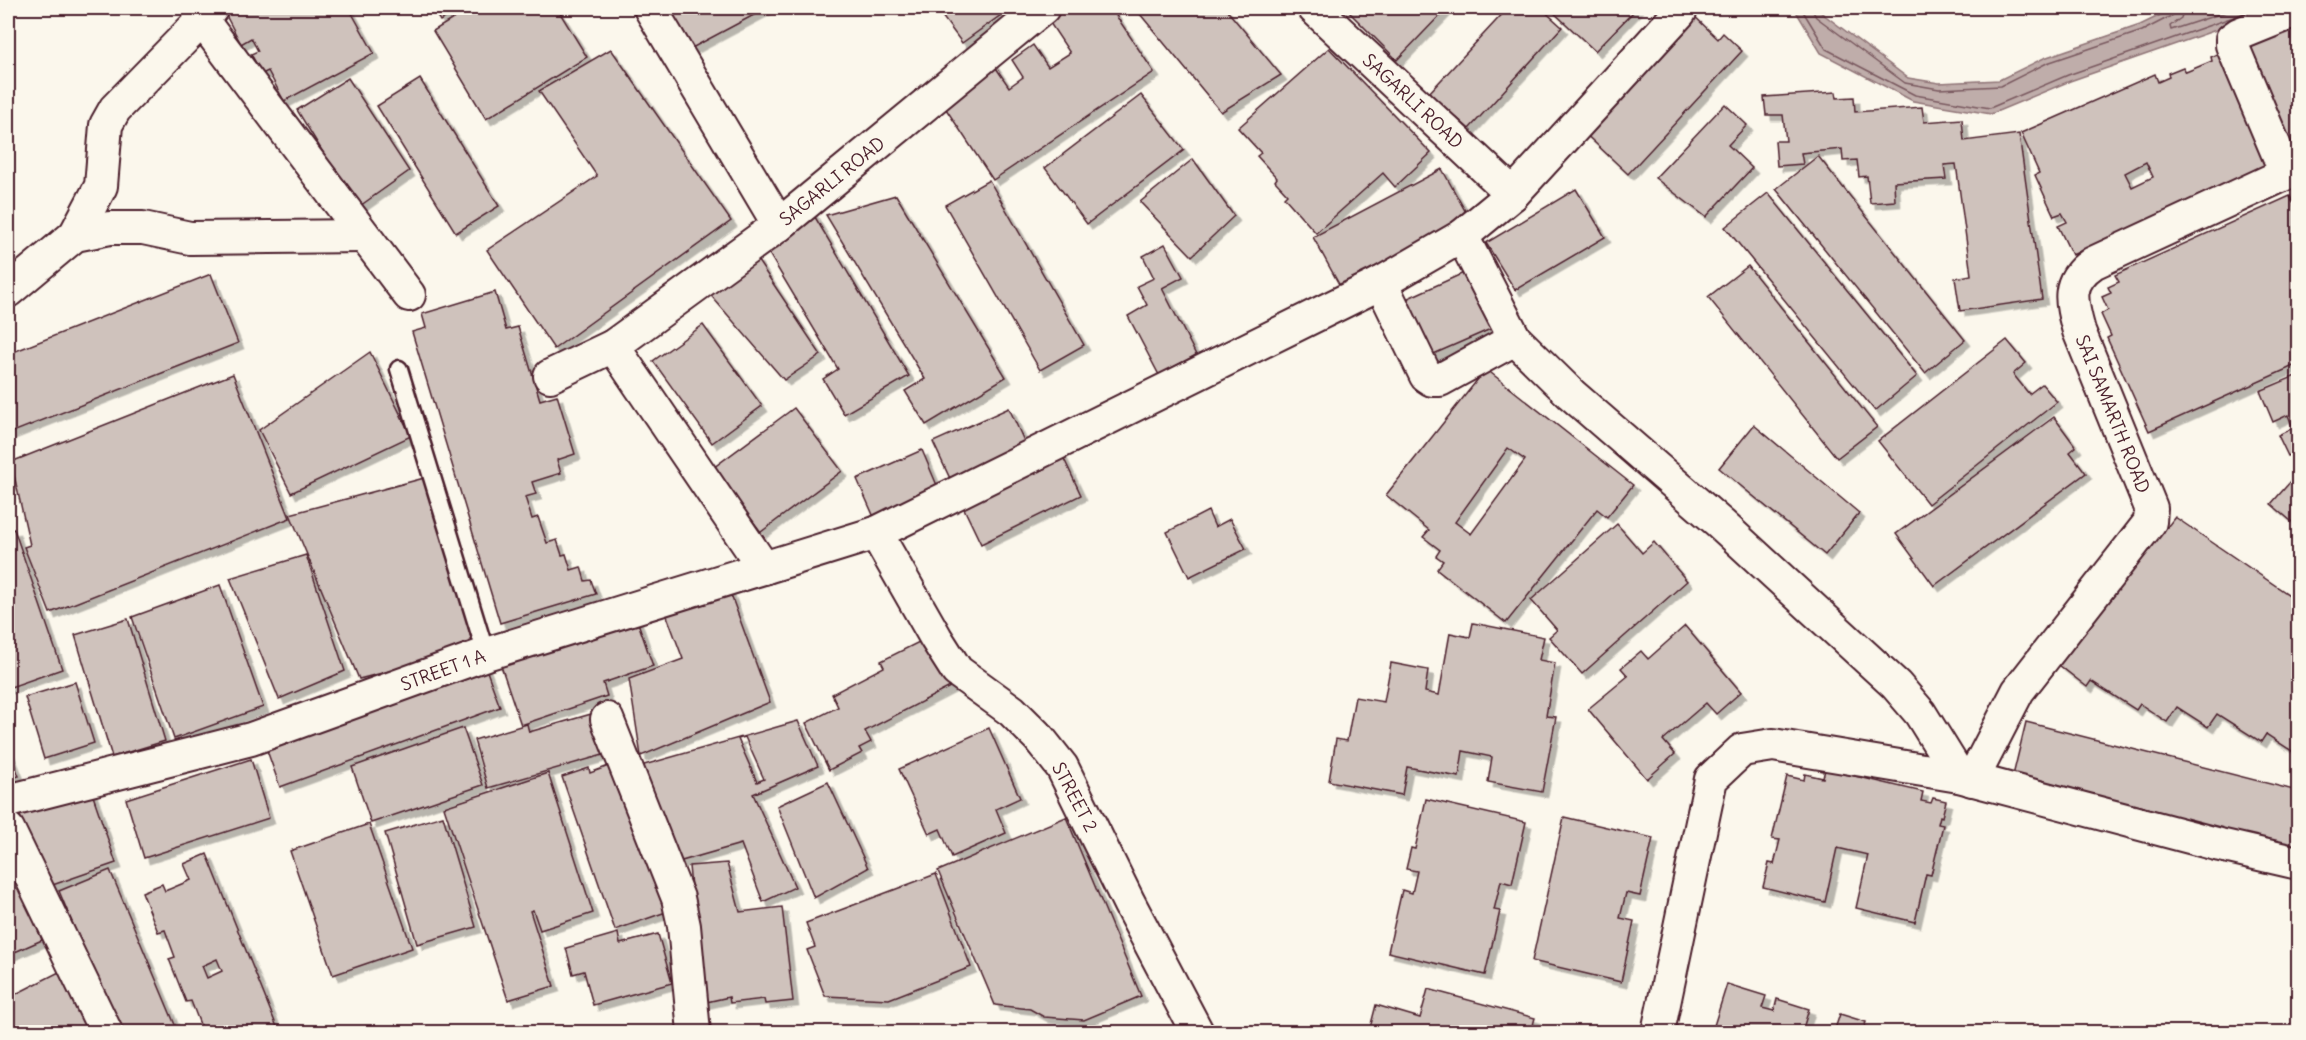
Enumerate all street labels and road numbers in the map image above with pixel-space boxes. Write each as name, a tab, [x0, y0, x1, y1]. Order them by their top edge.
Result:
street label: SAGARLI ROAD	[1358, 49, 1468, 153]
street label: SAGARLI ROAD	[775, 131, 889, 231]
street label: SAI SAMARTH ROAD	[2071, 331, 2155, 497]
street label: STREET 1 A	[397, 644, 489, 696]
street label: STREET 2	[1047, 758, 1103, 836]

